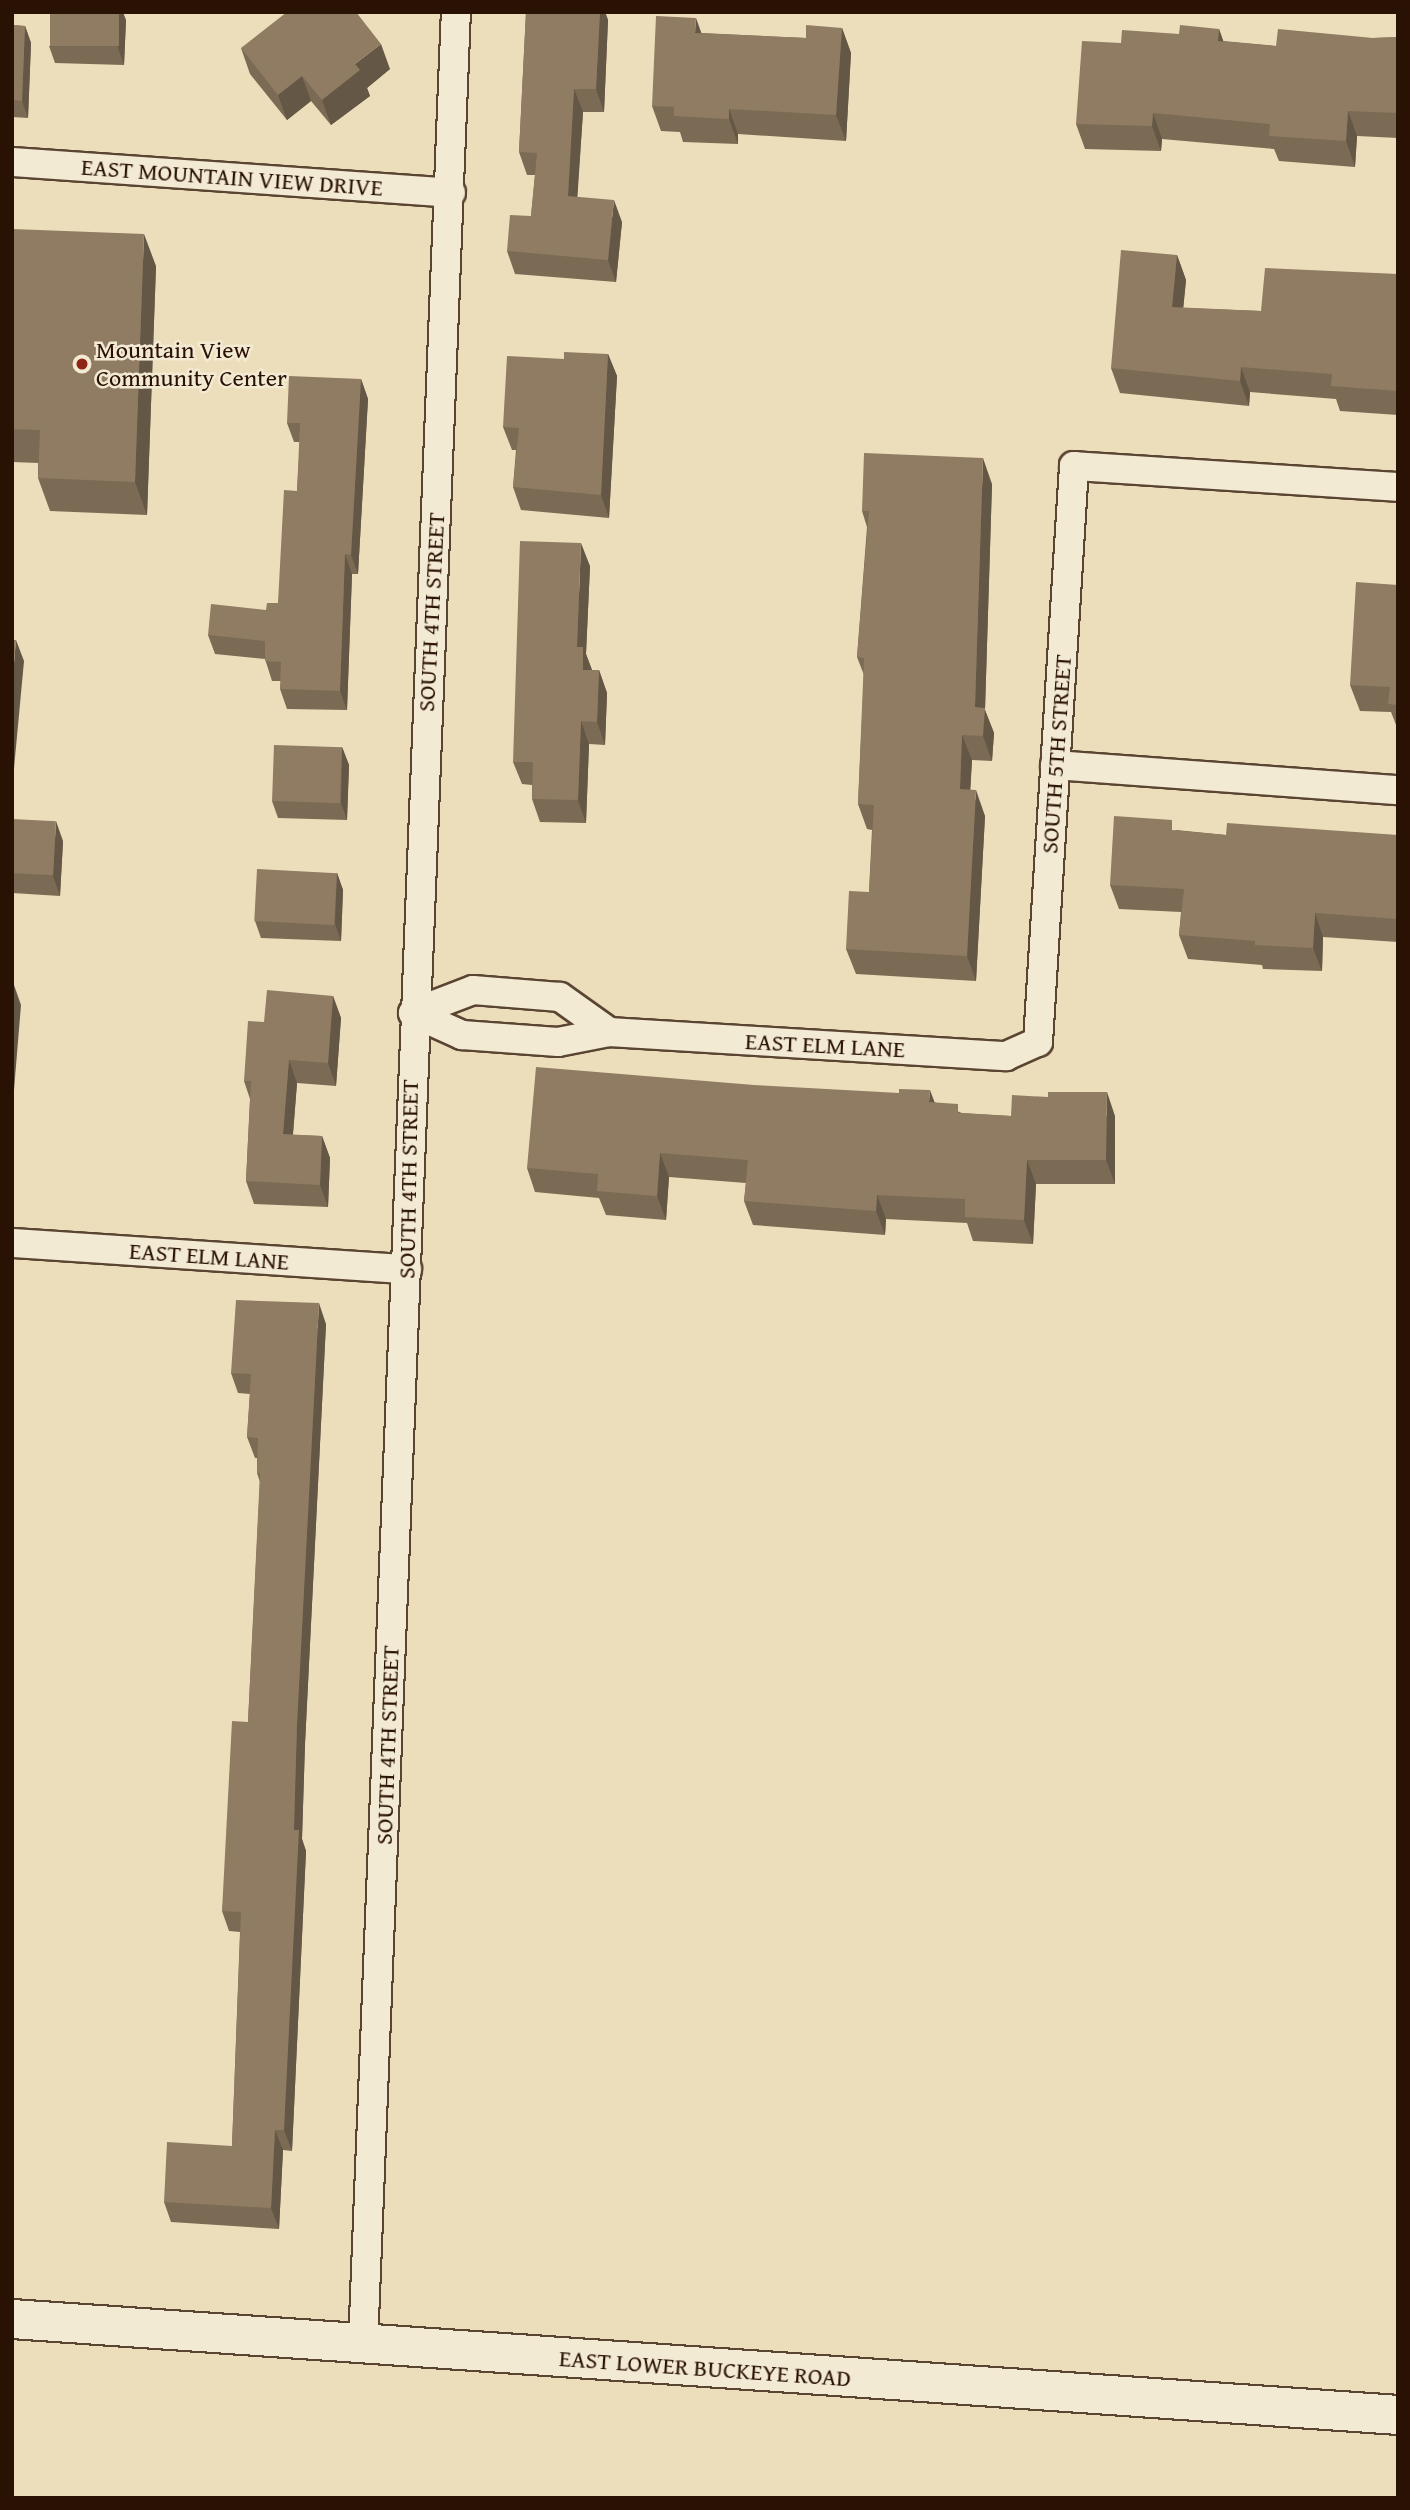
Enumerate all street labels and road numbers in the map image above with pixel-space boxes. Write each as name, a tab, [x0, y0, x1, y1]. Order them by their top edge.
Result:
street label: EAST MOUNTAIN VIEW DRIVE	[80, 152, 384, 202]
street label: SOUTH 4TH STREET	[411, 512, 451, 712]
street label: SOUTH 5TH STREET	[1035, 653, 1077, 855]
street label: EAST ELM LANE	[744, 1026, 906, 1064]
street label: SOUTH 4TH STREET	[392, 1079, 424, 1279]
street label: EAST ELM LANE	[128, 1236, 290, 1276]
street label: SOUTH 4TH STREET	[369, 1645, 405, 1845]
street label: EAST LOWER BUCKEYE ROAD	[558, 2343, 852, 2393]

